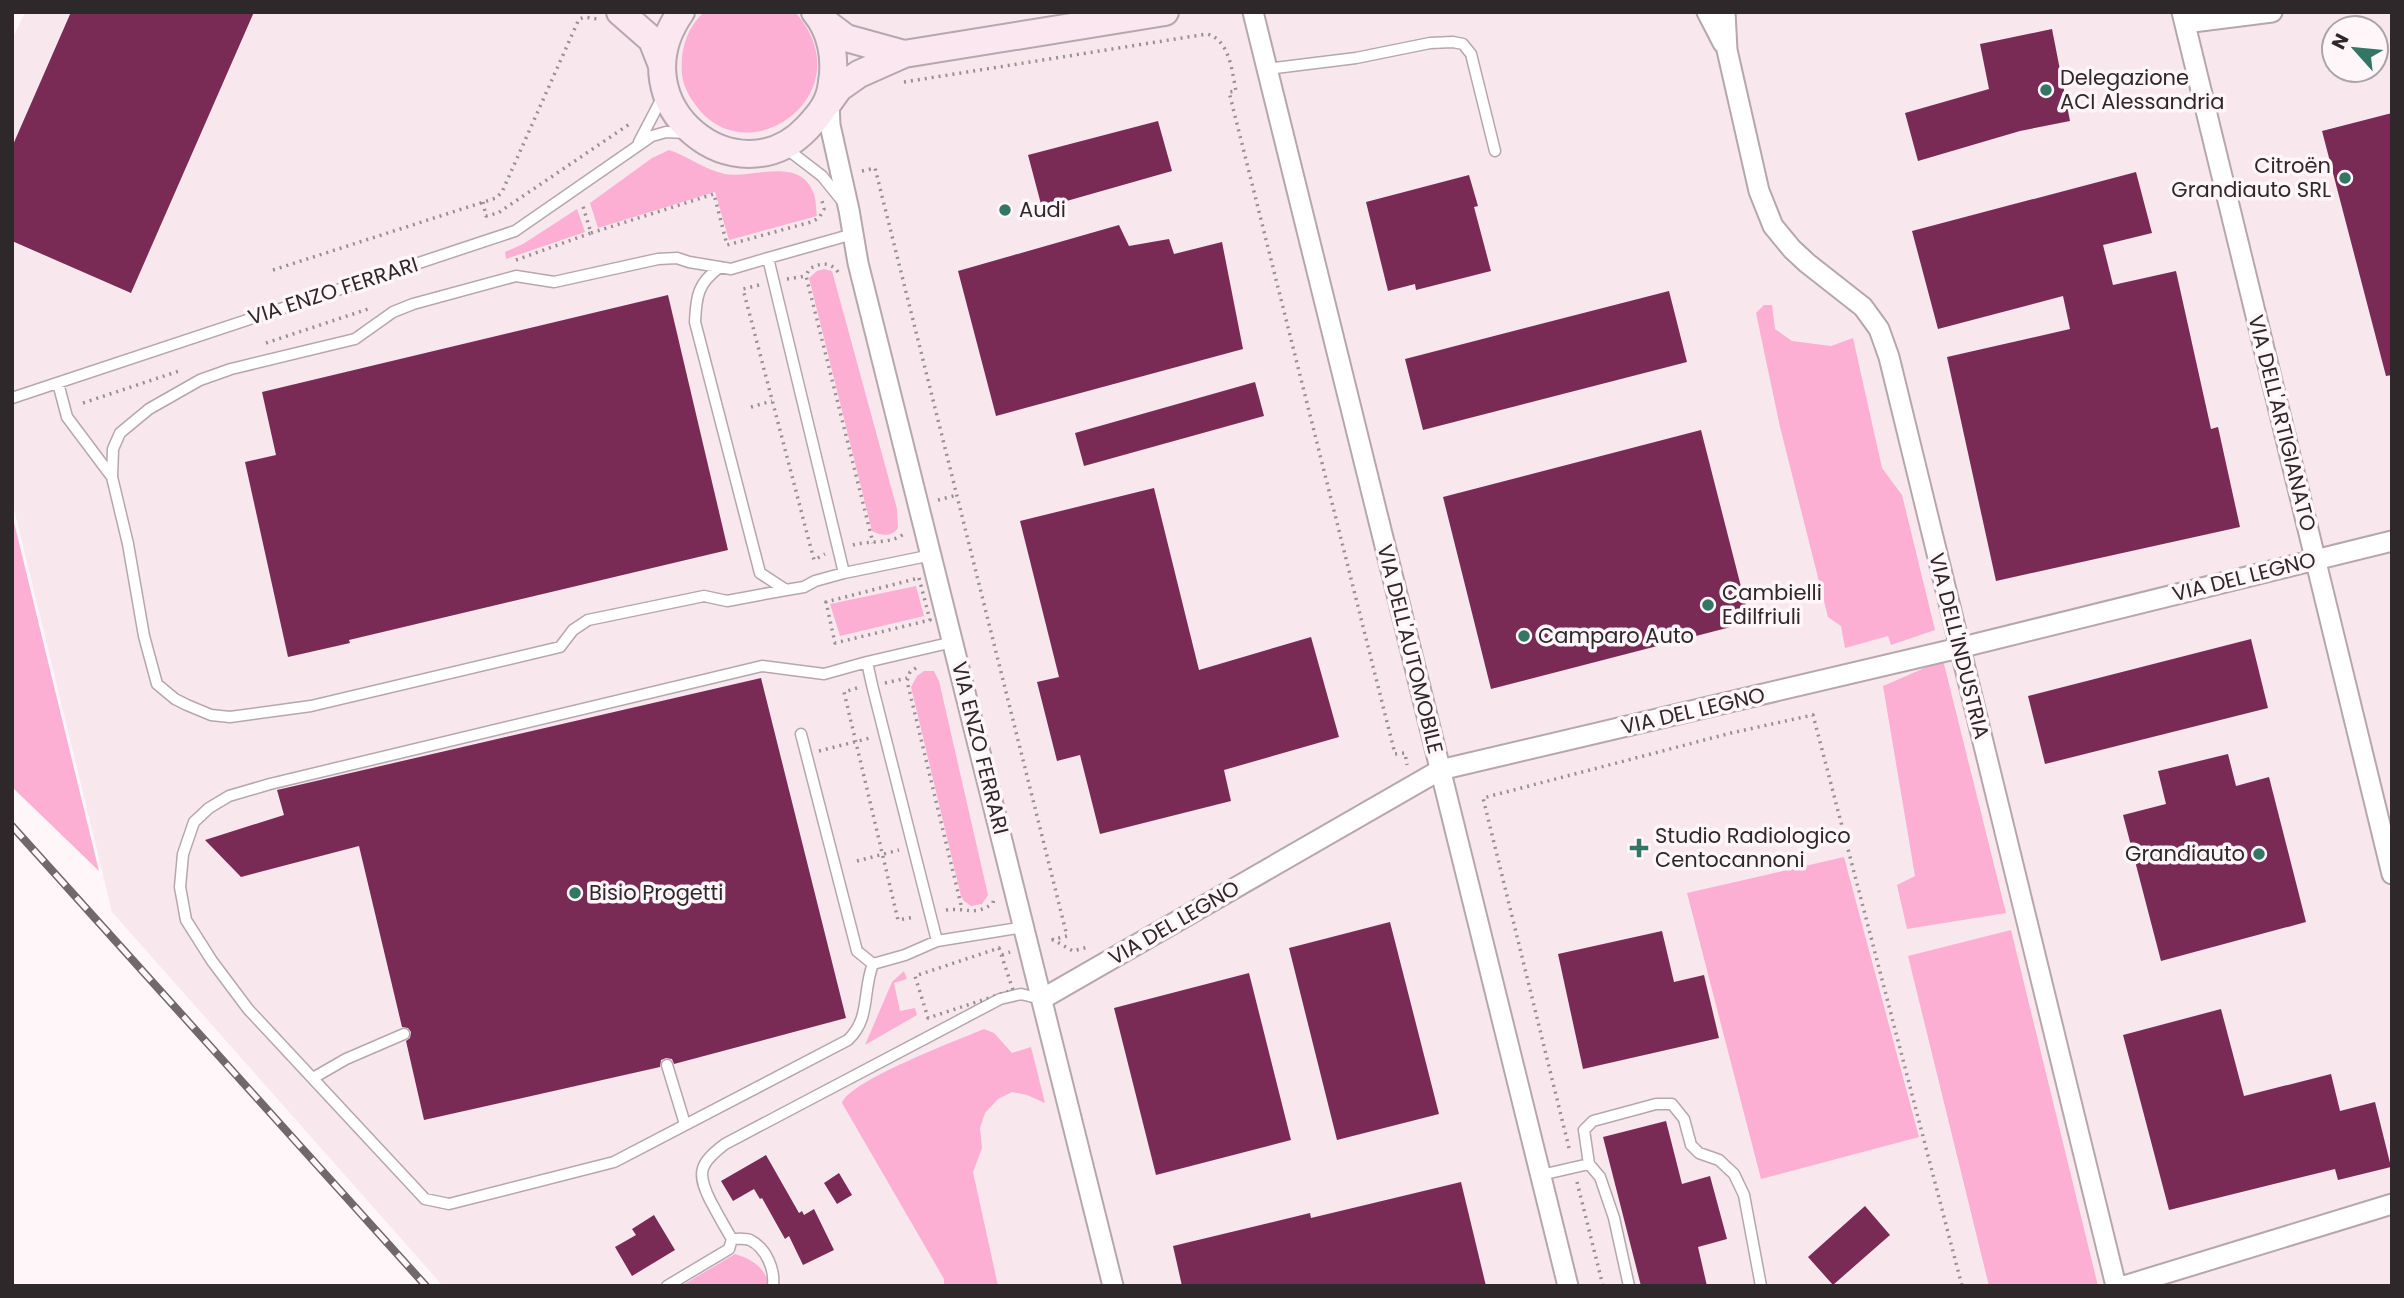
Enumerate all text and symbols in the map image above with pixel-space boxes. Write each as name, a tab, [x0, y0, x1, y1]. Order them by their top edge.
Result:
north arrow	[2320, 14, 2390, 84]
text: N	[2325, 29, 2356, 54]
place label: Delegazione ACI Alessandria	[2060, 63, 2224, 116]
marker: Delegazione ACI Alessandria	[2038, 82, 2054, 98]
place label: Citroën Grandiauto SRL	[2171, 151, 2331, 204]
marker: Citroën Grandiauto SRL	[2337, 170, 2353, 186]
place label: Audi	[1019, 195, 1066, 224]
marker: Audi	[997, 202, 1013, 218]
street label: VIA ENZO FERRARI	[244, 249, 422, 332]
street label: VIA DELL'ARTIGIANATO	[2242, 312, 2323, 534]
street label: VIA DELL'AUTOMOBILE	[1370, 541, 1451, 757]
street label: VIA DEL LEGNO	[2169, 545, 2319, 608]
street label: VIA DELL'INDUSTRIA	[1922, 550, 1997, 742]
place label: Cambielli Edilfriuli	[1722, 578, 1822, 631]
marker: Cambielli Edilfriuli	[1700, 597, 1716, 613]
place label: Camparo Auto	[1538, 621, 1694, 650]
marker: Camparo Auto	[1516, 628, 1532, 644]
street label: VIA ENZO FERRARI	[945, 658, 1016, 837]
street label: VIA DEL LEGNO	[1618, 680, 1768, 741]
place label: Studio Radiologico Centocannoni	[1655, 821, 1851, 874]
marker: Studio Radiologico Centocannoni	[1629, 838, 1649, 858]
place label: Grandiauto	[2125, 839, 2245, 868]
marker: Grandiauto	[2251, 846, 2267, 862]
street label: VIA DEL LEGNO	[1103, 873, 1245, 972]
place label: Bisio Progetti	[589, 878, 723, 907]
marker: Bisio Progetti	[567, 885, 583, 901]

